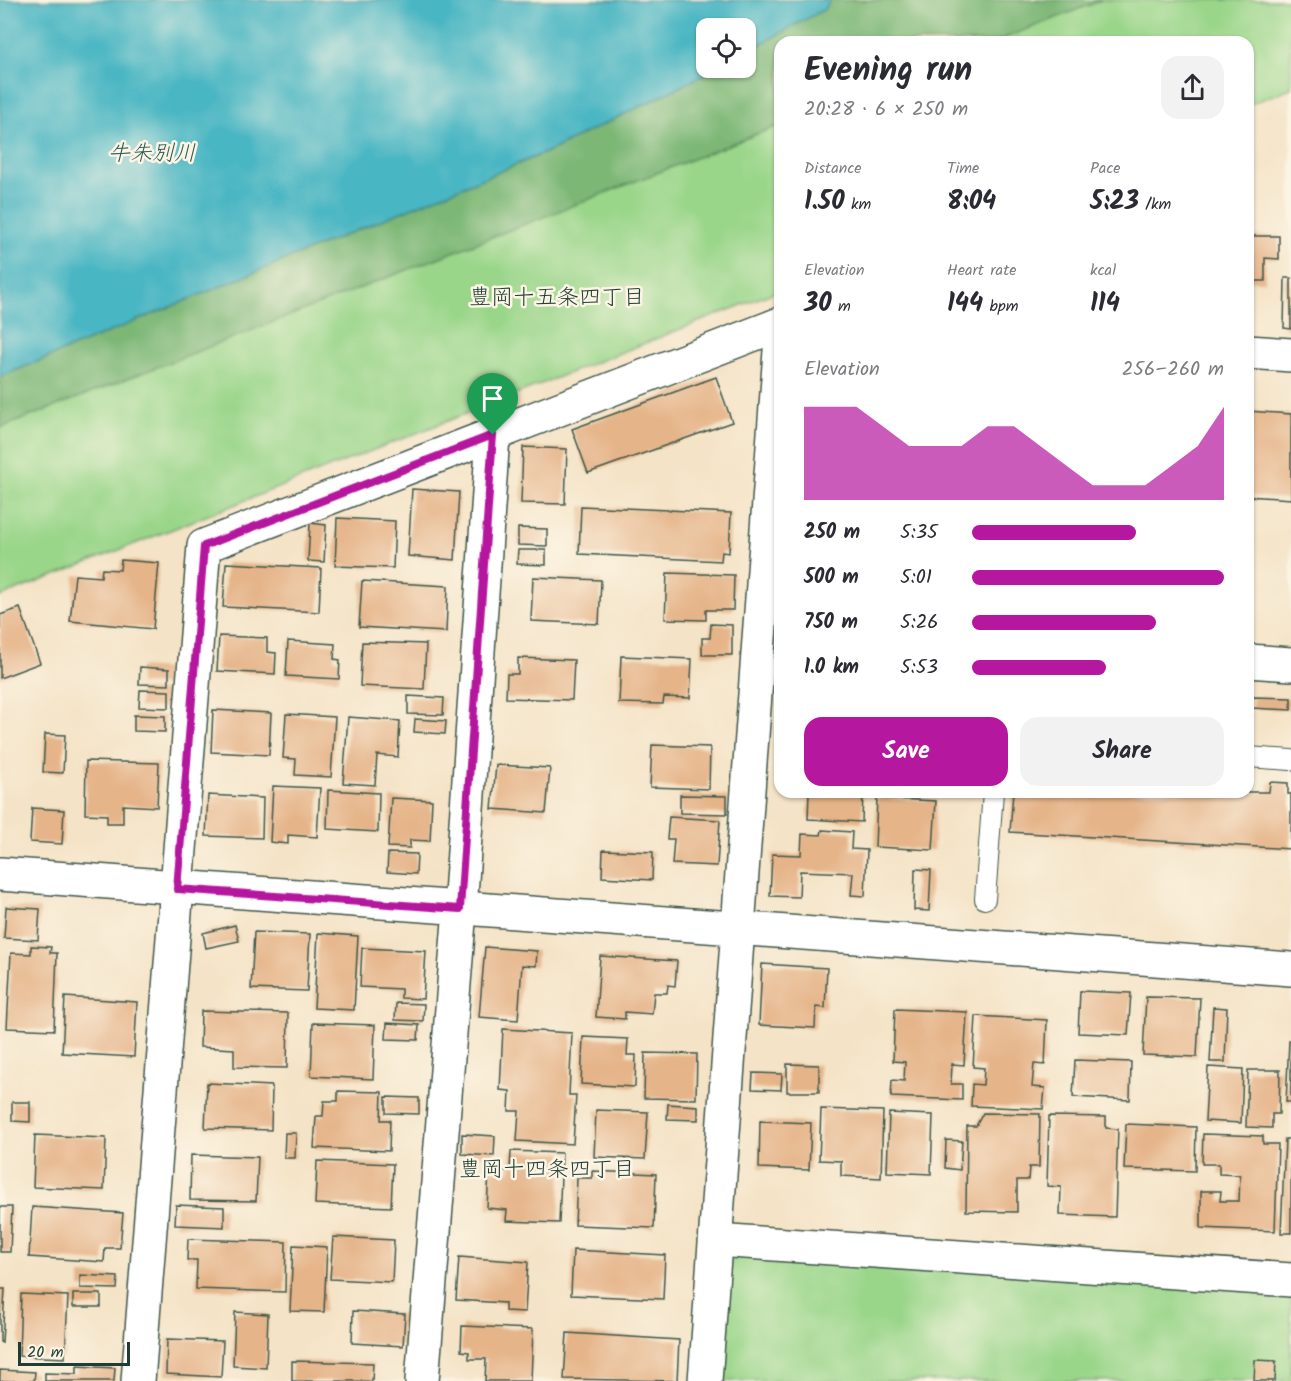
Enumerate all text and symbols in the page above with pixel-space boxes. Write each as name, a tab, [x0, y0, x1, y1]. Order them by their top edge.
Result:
map controls	[696, 18, 756, 78]
button: locate	[696, 18, 756, 78]
text: Evening run	[804, 45, 972, 98]
button: share	[1161, 56, 1224, 119]
text: 20:28 · 6 × 250 m	[804, 94, 968, 126]
water label: 牛朱別川	[108, 137, 196, 172]
text: Distance	[804, 156, 862, 181]
text: Time	[947, 156, 979, 181]
text: Pace	[1090, 156, 1121, 181]
text: 1.50	[804, 181, 845, 223]
text: 8:04	[947, 181, 996, 223]
text: 5:23	[1090, 181, 1139, 223]
text: km	[845, 192, 871, 217]
text: /km	[1139, 192, 1171, 217]
text: Elevation	[804, 258, 865, 283]
text: Heart rate	[947, 258, 1017, 283]
text: kcal	[1090, 258, 1116, 283]
district label: 豊岡十五条四丁目	[469, 281, 645, 316]
text: 30	[804, 283, 832, 325]
text: 144	[947, 283, 983, 325]
text: 114	[1090, 283, 1120, 325]
text: m	[832, 294, 851, 319]
text: bpm	[983, 294, 1018, 319]
text: Elevation	[804, 354, 880, 386]
text: 256–260 m	[1122, 354, 1224, 386]
pin	[467, 373, 518, 435]
icon: arrive	[476, 382, 509, 415]
text: 250 m	[804, 517, 860, 549]
text: 5:35	[900, 517, 938, 549]
text: 500 m	[804, 562, 859, 594]
text: 5:01	[900, 562, 932, 594]
text: 750 m	[804, 607, 858, 639]
text: 5:26	[900, 607, 938, 639]
text: 1.0 km	[804, 652, 859, 684]
text: 5:53	[900, 652, 938, 684]
button: Save	[804, 717, 1008, 786]
button: Share	[1020, 717, 1224, 786]
district label: 豊岡十四条四丁目	[459, 1153, 635, 1188]
scale bar	[18, 1339, 130, 1366]
text: 20 m	[27, 1340, 63, 1365]

